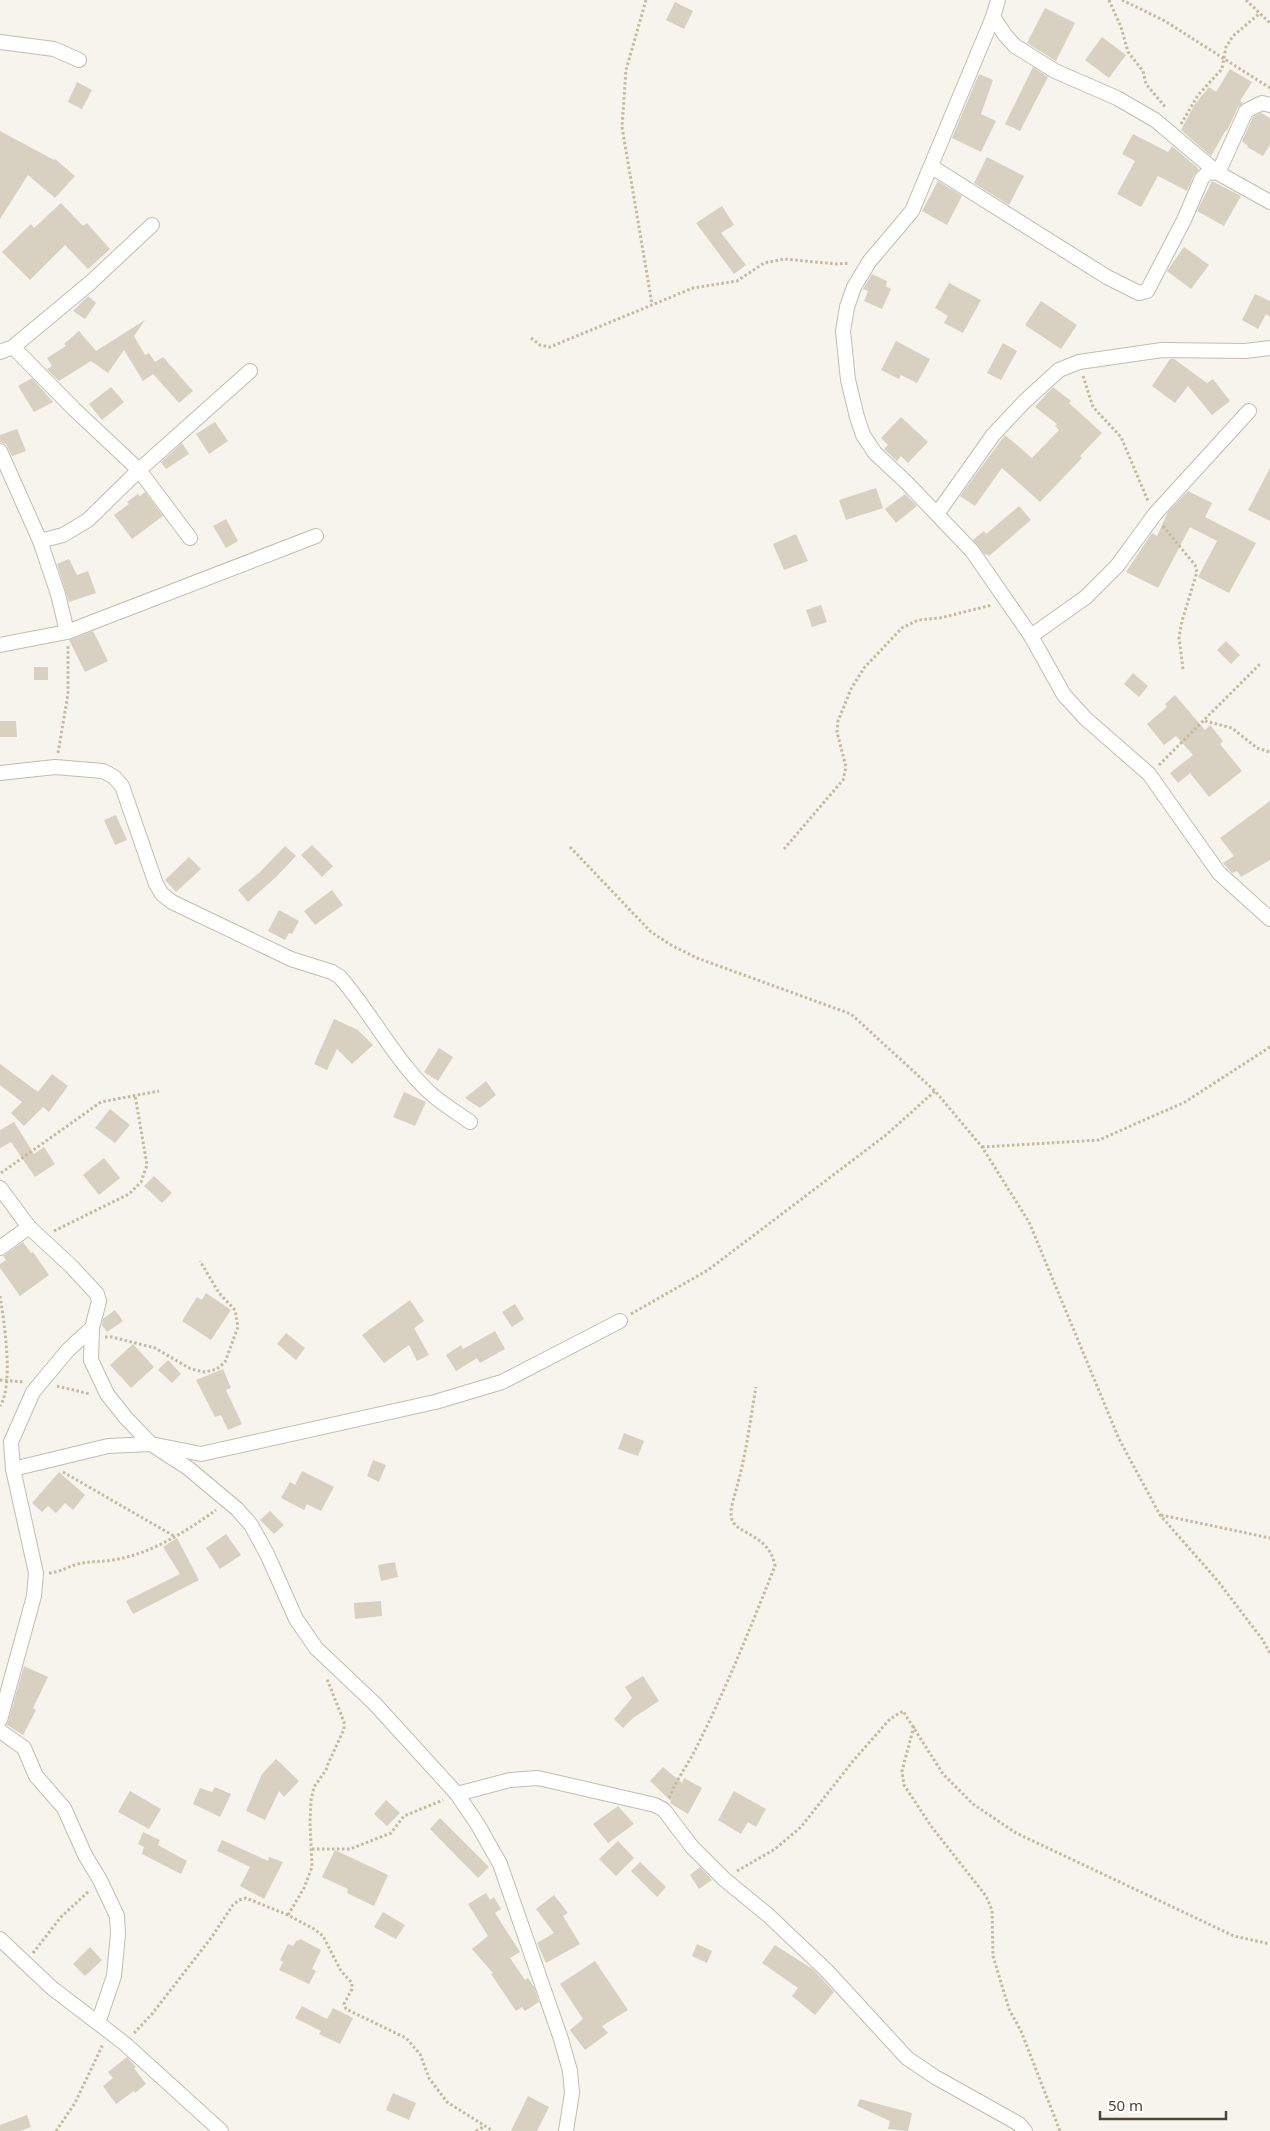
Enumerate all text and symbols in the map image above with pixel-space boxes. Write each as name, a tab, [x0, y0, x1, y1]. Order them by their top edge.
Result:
scale bar	[1100, 2088, 1226, 2120]
text: 50 m	[1108, 2095, 1143, 2115]

